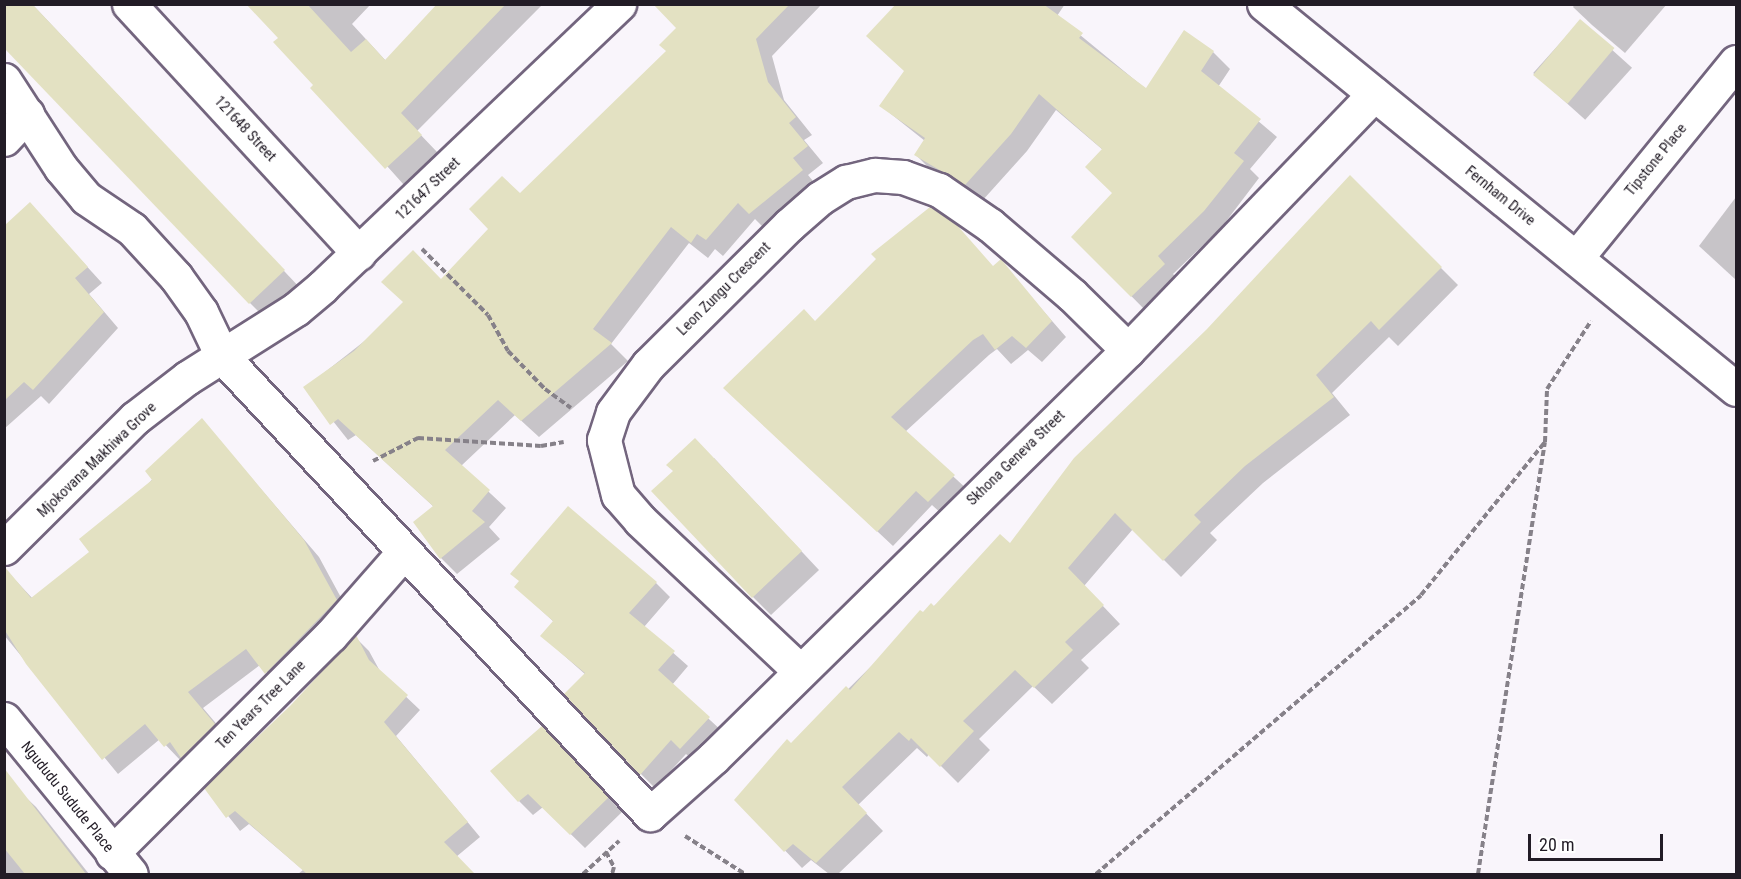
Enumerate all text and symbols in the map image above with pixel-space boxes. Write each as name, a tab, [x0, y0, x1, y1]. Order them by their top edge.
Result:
street label: 121648 Street	[210, 93, 280, 165]
street label: Tipstone Place	[1621, 120, 1691, 200]
street label: 121647 Street	[392, 154, 464, 224]
street label: Fernham Drive	[1461, 162, 1539, 230]
street label: Leon Zungu Crescent	[673, 238, 775, 340]
street label: Mjokovana Makhiwa Grove	[34, 399, 160, 521]
street label: Skhona Geneva Street	[963, 407, 1069, 509]
street label: Ten Years Tree Lane	[213, 657, 309, 753]
street label: Ngududu Sudude Place	[17, 738, 117, 856]
scale bar	[1531, 822, 1666, 860]
text: 20 m	[1539, 834, 1574, 855]

